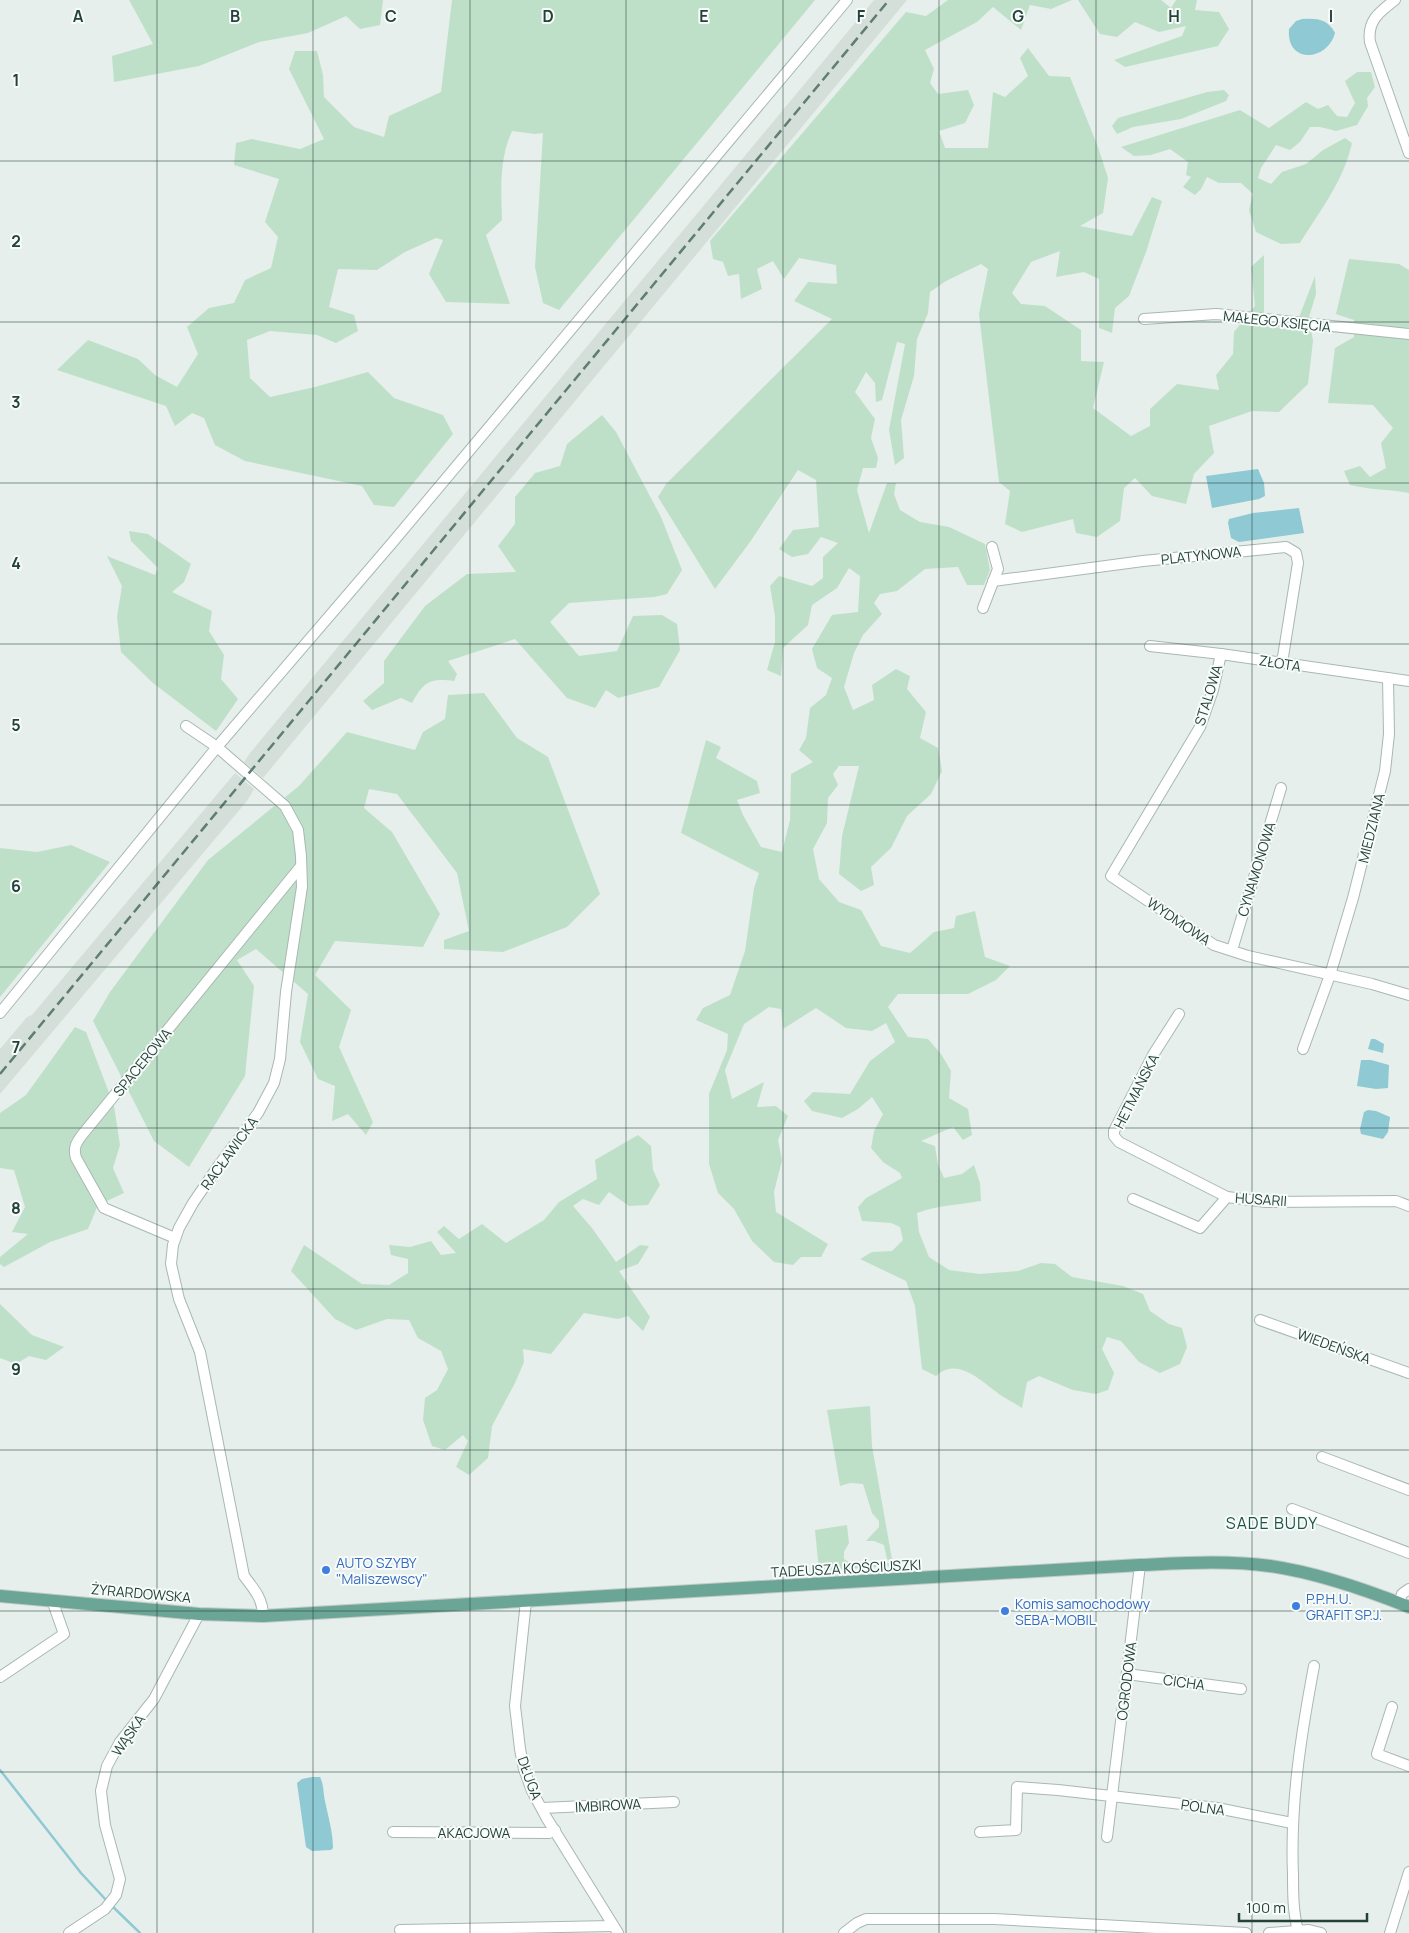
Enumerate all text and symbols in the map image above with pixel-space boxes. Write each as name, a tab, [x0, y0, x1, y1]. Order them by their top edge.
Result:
text: A	[73, 5, 84, 27]
text: B	[230, 5, 240, 27]
text: C	[385, 5, 397, 27]
text: D	[542, 5, 554, 27]
text: E	[699, 5, 709, 27]
text: F	[857, 5, 866, 27]
text: G	[1012, 5, 1024, 27]
text: H	[1168, 5, 1180, 27]
text: I	[1329, 5, 1333, 27]
text: 1	[12, 69, 20, 91]
text: 2	[11, 230, 21, 252]
street label: MAŁEGO KSIĘCIA	[1222, 306, 1332, 336]
text: 3	[11, 391, 21, 413]
street label: PLATYNOWA	[1160, 541, 1242, 569]
text: 4	[11, 552, 21, 574]
street label: ZŁOTA	[1258, 650, 1303, 676]
street label: STALOWA	[1190, 662, 1226, 728]
text: 5	[11, 714, 21, 736]
street label: MIEDZIANA	[1353, 791, 1389, 865]
street label: CYNAMONOWA	[1233, 819, 1279, 919]
text: 6	[11, 875, 21, 897]
street label: WYDMOWA	[1144, 893, 1215, 949]
street label: SPACEROWA	[109, 1024, 175, 1100]
text: 7	[12, 1036, 20, 1058]
street label: HETMAŃSKA	[1109, 1050, 1163, 1132]
street label: RACŁAWICKA	[196, 1112, 262, 1193]
street label: HUSARII	[1234, 1188, 1288, 1210]
text: 8	[11, 1197, 21, 1219]
street label: WIEDEŃSKA	[1295, 1324, 1374, 1368]
text: 9	[11, 1358, 21, 1380]
district label: SADE BUDY	[1226, 1512, 1318, 1534]
place label: AUTO SZYBY "Maliszewscy"	[336, 1553, 428, 1588]
street label: TADEUSZA KOŚCIUSZKI	[770, 1555, 922, 1581]
marker: AUTO SZYBY "Maliszewscy"	[320, 1564, 332, 1576]
street label: ŻYRARDOWSKA	[90, 1579, 192, 1607]
place label: P.P.H.U. GRAFIT SP.J.	[1306, 1589, 1382, 1624]
place label: Komis samochodowy SEBA-MOBIL	[1015, 1594, 1151, 1629]
marker: P.P.H.U. GRAFIT SP.J.	[1290, 1600, 1302, 1612]
marker: Komis samochodowy SEBA-MOBIL	[999, 1605, 1011, 1617]
street label: OGRODOWA	[1112, 1640, 1140, 1721]
street label: CICHA	[1162, 1670, 1206, 1694]
street label: WĄSKA	[107, 1710, 149, 1760]
street label: DŁUGA	[513, 1754, 547, 1802]
street label: IMBIROWA	[574, 1794, 642, 1816]
street label: POLNA	[1180, 1795, 1226, 1820]
street label: AKACJOWA	[438, 1823, 511, 1842]
scale bar	[1239, 1890, 1366, 1922]
text: 100 m	[1246, 1897, 1286, 1918]

